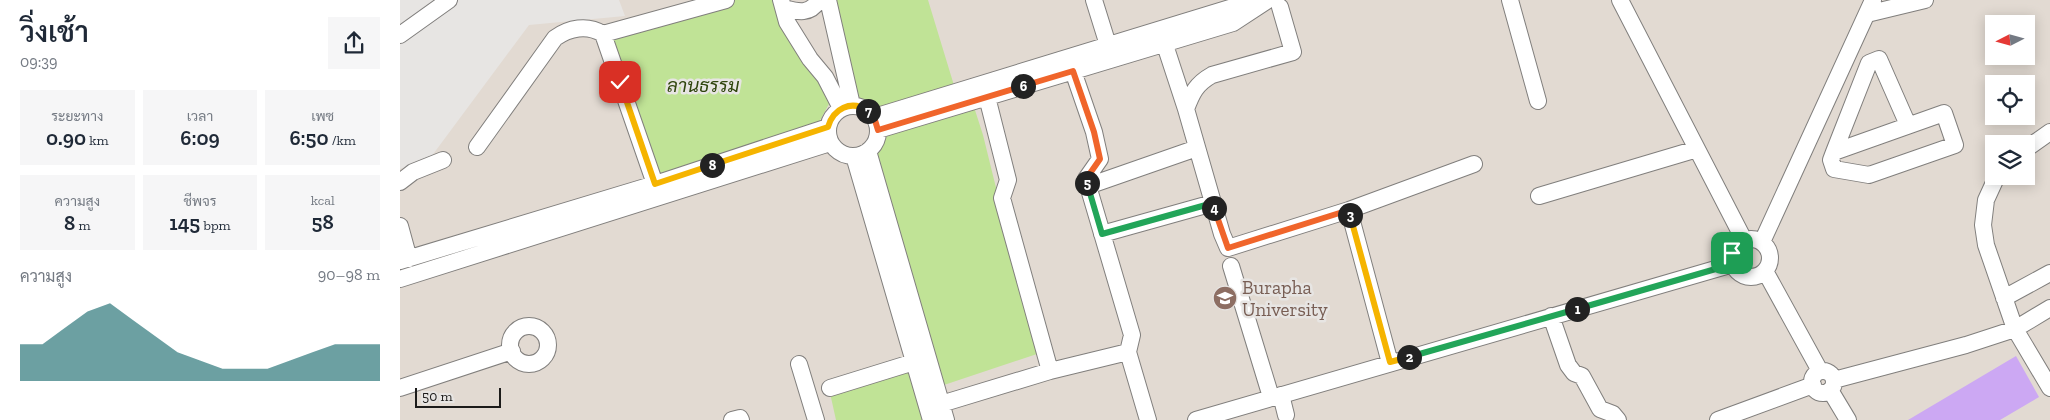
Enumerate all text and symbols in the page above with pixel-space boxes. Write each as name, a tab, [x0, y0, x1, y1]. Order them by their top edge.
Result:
north arrow	[1985, 15, 2035, 65]
map controls	[1985, 15, 2035, 185]
text: วิ่งเช้า	[20, 16, 89, 49]
button: share	[328, 17, 380, 69]
text: 09:39	[20, 52, 58, 71]
pin	[599, 61, 641, 103]
icon: check	[606, 68, 634, 96]
park label: ลานธรรม	[667, 74, 740, 97]
pin: 6	[1010, 74, 1036, 98]
button: locate	[1985, 75, 2035, 125]
text: 6	[1020, 78, 1027, 95]
pin: 7	[856, 98, 880, 124]
text: 7	[865, 103, 872, 120]
text: ระยะทาง	[51, 108, 103, 125]
text: เวลา	[187, 108, 213, 125]
text: เพซ	[311, 108, 334, 125]
text: 0.90	[46, 125, 86, 150]
text: 6:09	[180, 125, 220, 150]
text: 6:50	[289, 125, 329, 150]
text: km	[86, 132, 109, 149]
text: /km	[329, 132, 356, 149]
button: layers	[1985, 135, 2035, 185]
pin: 8	[700, 152, 724, 178]
text: 8	[709, 157, 716, 174]
pin: 5	[1074, 170, 1100, 196]
text: 5	[1084, 175, 1091, 192]
text: kcal	[311, 192, 335, 209]
text: ความสูง	[55, 193, 100, 210]
text: ชีพจร	[183, 193, 217, 210]
pin: 4	[1202, 196, 1226, 220]
text: 4	[1211, 200, 1218, 217]
pin: 3	[1338, 202, 1362, 228]
text: 3	[1347, 207, 1354, 224]
text: 58	[312, 209, 334, 234]
text: 8	[64, 210, 75, 235]
text: 145	[169, 210, 200, 235]
text: m	[75, 217, 91, 234]
text: bpm	[200, 217, 231, 234]
pin	[1711, 232, 1753, 274]
icon: arrive	[1718, 239, 1746, 267]
text: 90–98 m	[318, 265, 380, 284]
text: ความสูง	[20, 267, 72, 286]
place label: Burapha University	[1242, 276, 1328, 321]
school or university icon: Burapha University	[1212, 285, 1238, 311]
pin: 1	[1564, 296, 1590, 322]
text: 1	[1575, 301, 1580, 318]
pin: 2	[1396, 344, 1422, 370]
text: 2	[1406, 349, 1413, 366]
scale bar	[415, 385, 501, 408]
text: 50 m	[422, 388, 453, 405]

